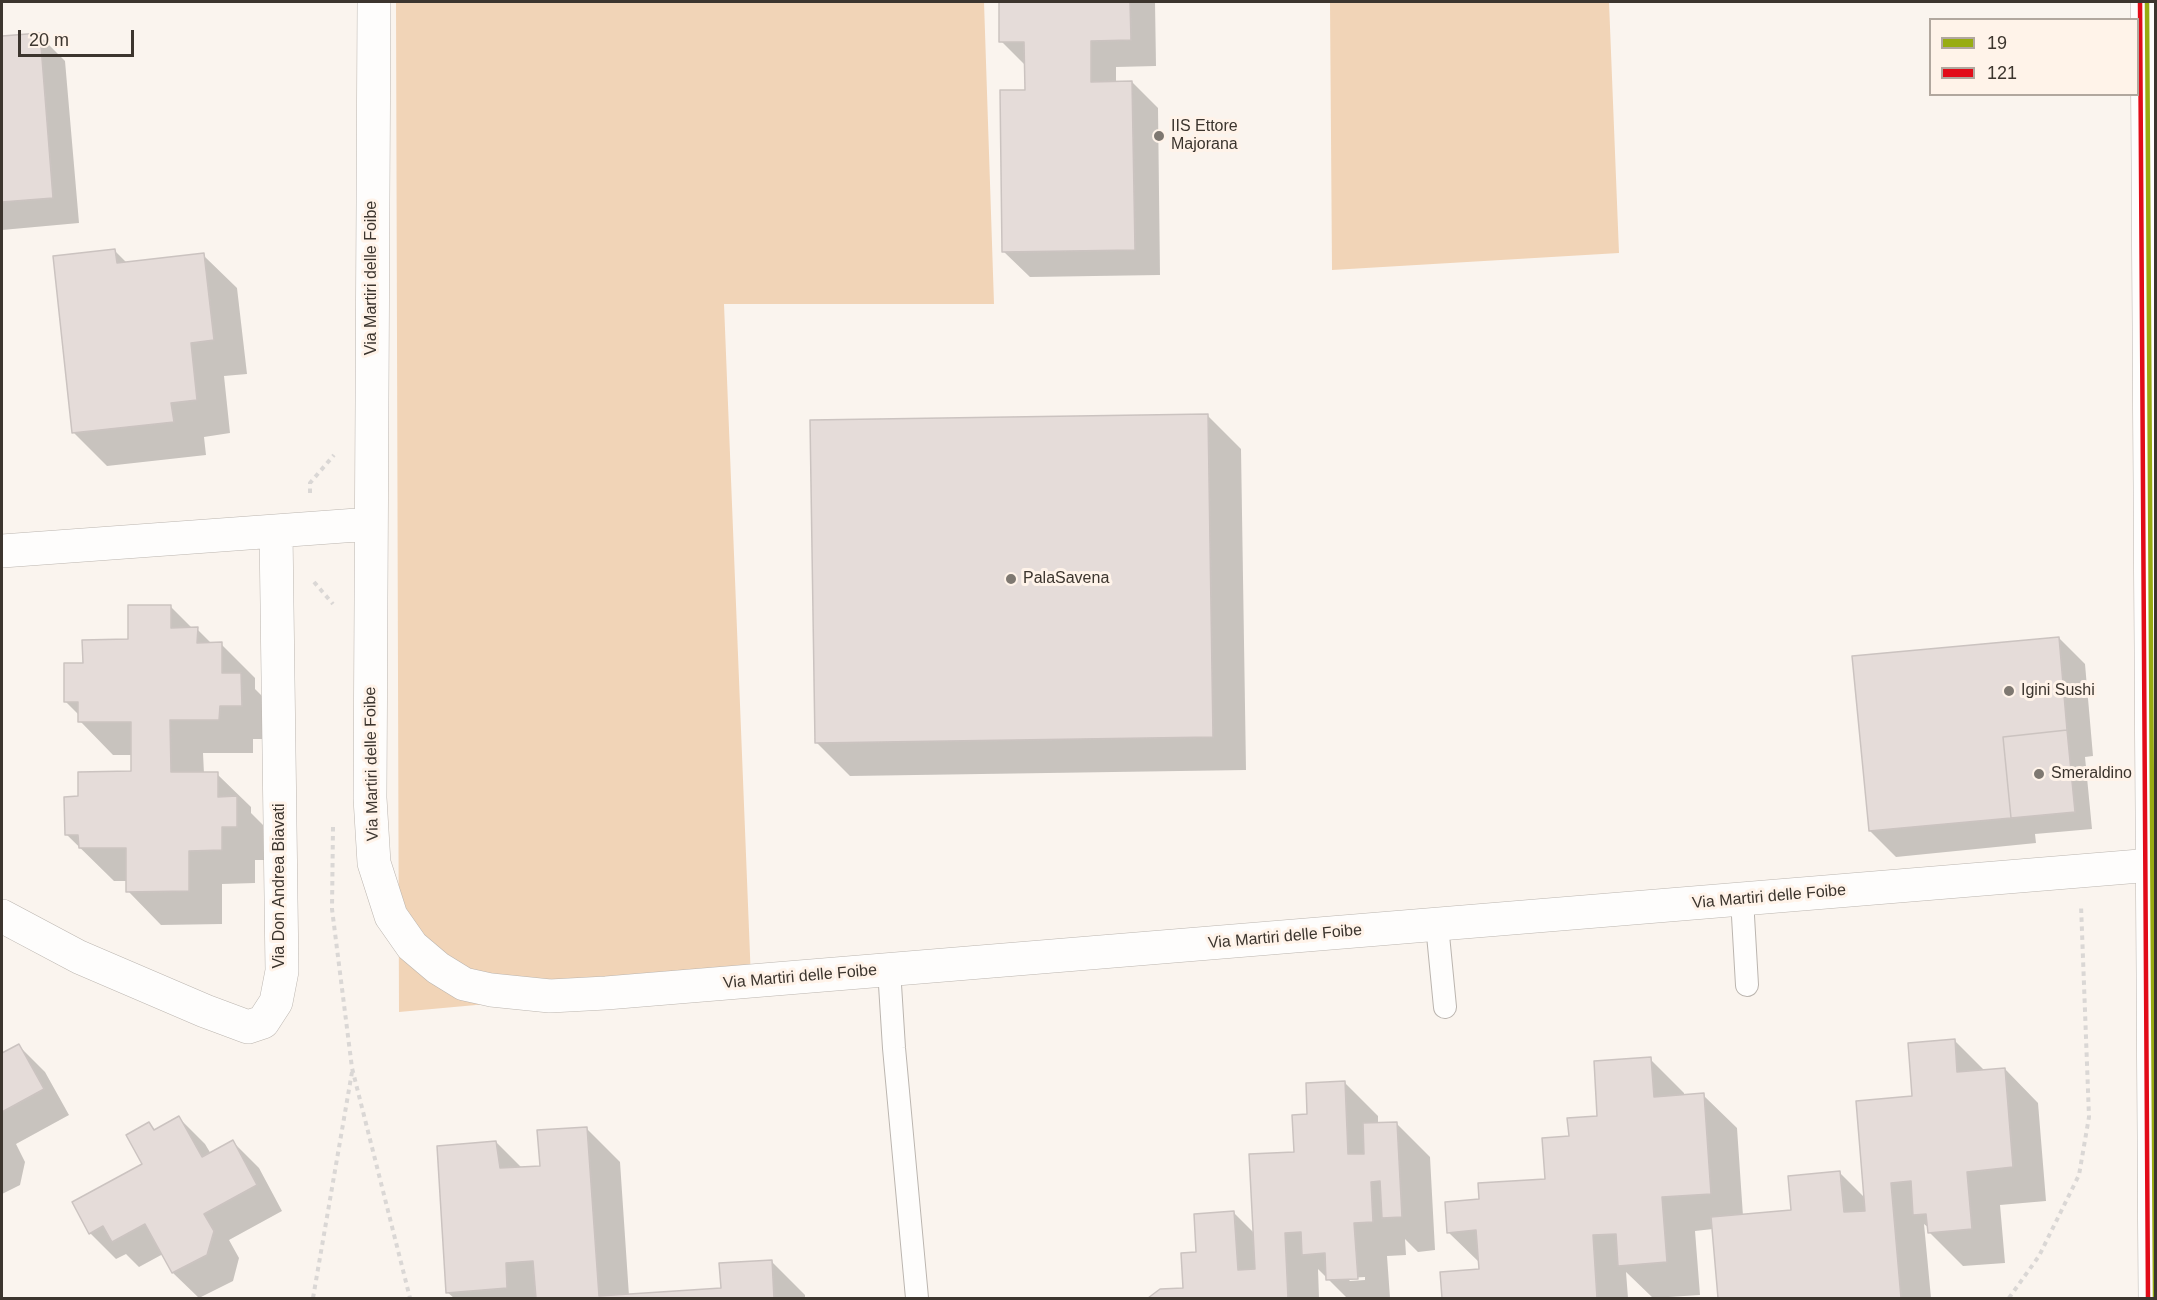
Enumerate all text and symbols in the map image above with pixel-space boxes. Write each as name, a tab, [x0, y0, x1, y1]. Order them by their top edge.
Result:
scale bar	[21, 18, 136, 56]
legend	[1929, 18, 2139, 96]
text: 20 m	[29, 30, 69, 50]
text: 19	[1987, 33, 2007, 53]
text: 121	[1987, 63, 2017, 83]
place label: IIS Ettore Majorana	[1171, 117, 1238, 155]
marker: IIS Ettore Majorana	[1152, 129, 1166, 143]
street label: Via Martiri delle Foibe	[362, 201, 382, 355]
place label: PalaSavena	[1023, 569, 1109, 589]
marker: PalaSavena	[1004, 572, 1018, 586]
place label: Igini Sushi	[2021, 681, 2095, 701]
marker: Igini Sushi	[2002, 684, 2016, 698]
street label: Via Martiri delle Foibe	[361, 687, 383, 841]
place label: Smeraldino	[2051, 764, 2132, 784]
marker: Smeraldino	[2032, 767, 2046, 781]
street label: Via Don Andrea Biavati	[270, 803, 290, 969]
street label: Via Martiri delle Foibe	[1691, 881, 1847, 913]
street label: Via Martiri delle Foibe	[1207, 921, 1363, 953]
street label: Via Martiri delle Foibe	[722, 961, 878, 993]

